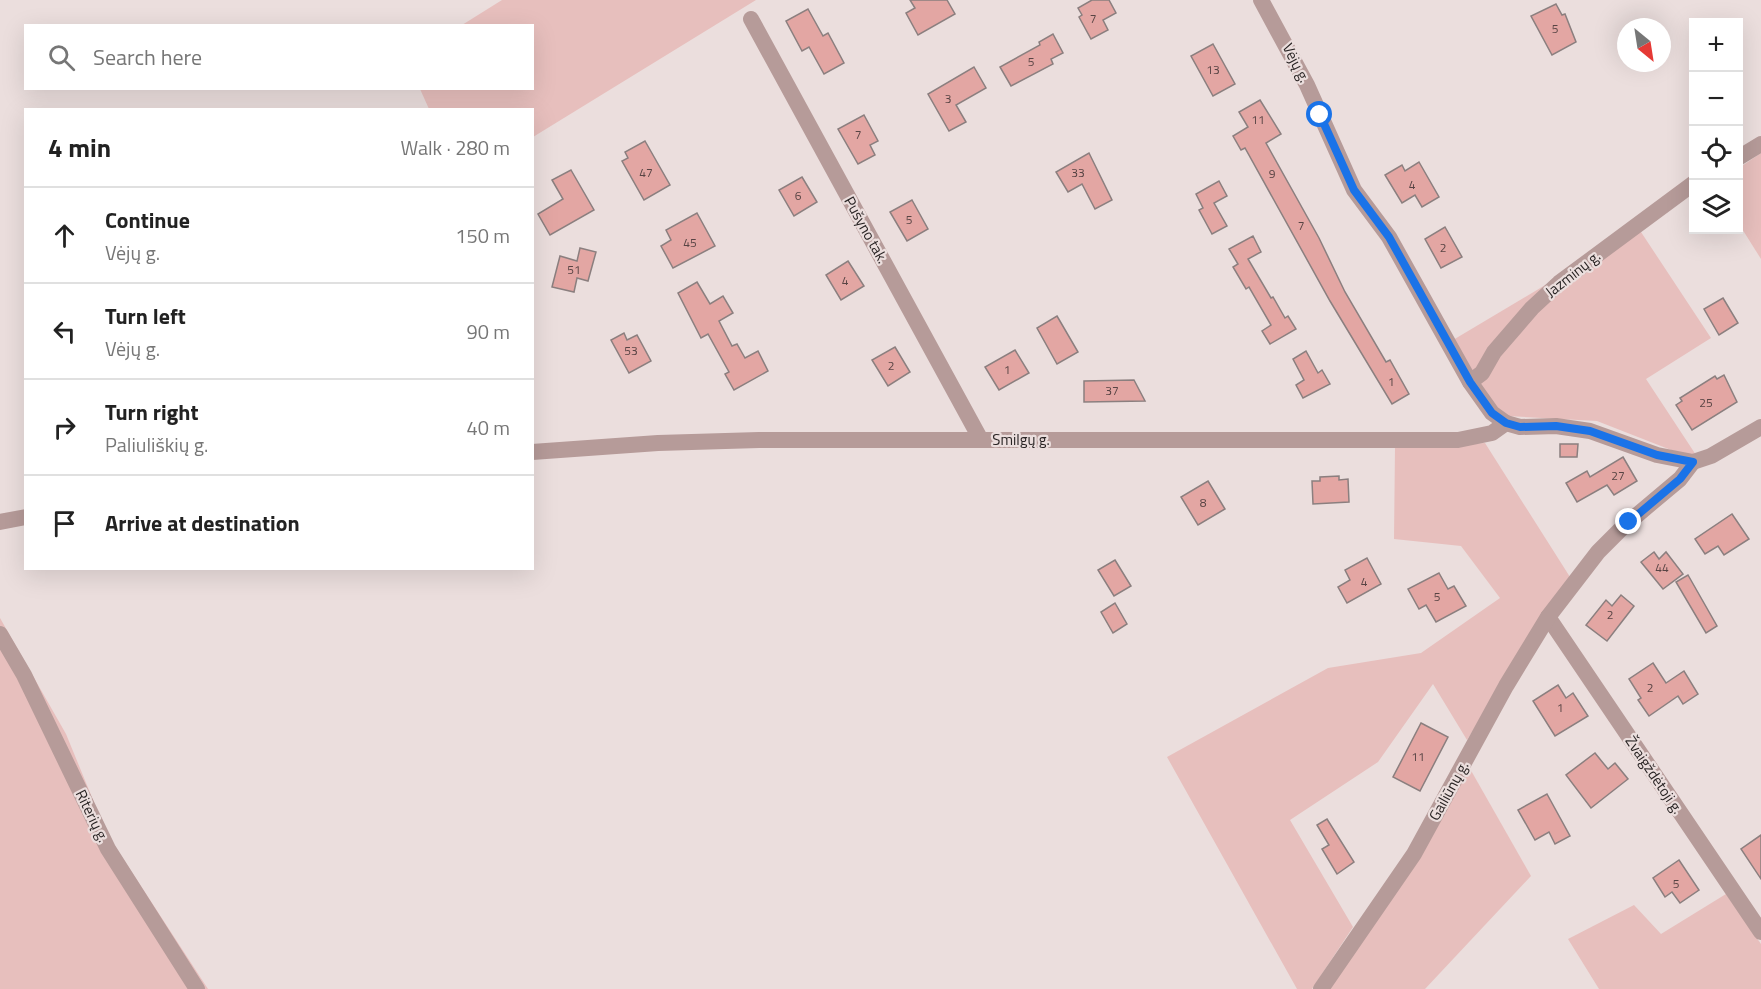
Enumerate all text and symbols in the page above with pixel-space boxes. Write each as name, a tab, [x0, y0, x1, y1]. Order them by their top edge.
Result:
house number: 7	[1090, 9, 1096, 28]
north arrow	[1617, 18, 1671, 72]
map controls	[1689, 18, 1743, 234]
button: +	[1689, 18, 1743, 72]
house number: 5	[1552, 19, 1559, 38]
search box	[24, 24, 534, 90]
street label: Vėjų g.	[1277, 39, 1316, 86]
text: Search here	[93, 40, 202, 74]
icon: search	[45, 41, 78, 74]
house number: 5	[1028, 52, 1035, 71]
house number: 13	[1206, 60, 1220, 79]
button: −	[1689, 72, 1743, 126]
house number: 3	[945, 89, 951, 108]
route start	[1306, 101, 1332, 127]
house number: 11	[1251, 110, 1265, 129]
house number: 7	[855, 125, 861, 144]
button: locate	[1689, 126, 1743, 180]
text: 4 min	[48, 128, 111, 167]
text: Walk · 280 m	[401, 132, 510, 163]
house number: 47	[639, 163, 653, 182]
house number: 33	[1071, 163, 1085, 182]
house number: 9	[1269, 164, 1276, 183]
house number: 4	[1409, 175, 1416, 194]
button: layers	[1689, 180, 1743, 234]
house number: 6	[795, 186, 802, 205]
street label: Pušyno tak.	[839, 192, 894, 267]
text: Continue	[105, 203, 190, 237]
house number: 5	[906, 210, 913, 229]
house number: 7	[1298, 216, 1304, 235]
icon: ahead	[48, 219, 81, 252]
text: 150 m	[455, 220, 510, 251]
house number: 45	[683, 233, 697, 252]
text: Vėjų g.	[105, 237, 160, 268]
house number: 2	[1440, 238, 1446, 257]
street label: Jazminų g.	[1540, 245, 1605, 303]
house number: 51	[567, 260, 581, 279]
house number: 4	[842, 271, 849, 290]
text: Turn left	[105, 299, 186, 333]
icon: left	[48, 315, 81, 348]
text: 90 m	[466, 316, 510, 347]
text: Vėjų g.	[105, 333, 160, 364]
house number: 53	[624, 341, 638, 360]
house number: 2	[888, 356, 894, 375]
house number: 1	[1004, 360, 1010, 379]
house number: 1	[1388, 372, 1394, 391]
house number: 37	[1105, 381, 1119, 400]
house number: 25	[1699, 393, 1713, 412]
text: Turn right	[105, 395, 199, 429]
icon: right	[48, 411, 81, 444]
text: 40 m	[466, 412, 510, 443]
street label: Smilgų g.	[992, 428, 1050, 451]
text: Paliuliškių g.	[105, 429, 208, 460]
house number: 27	[1611, 466, 1625, 485]
house number: 8	[1200, 493, 1207, 512]
text: Arrive at destination	[105, 506, 300, 540]
icon: arrive	[48, 507, 81, 540]
route end	[1615, 508, 1641, 534]
house number: 44	[1655, 558, 1669, 577]
house number: 4	[1361, 572, 1368, 591]
house number: 5	[1434, 587, 1441, 606]
house number: 2	[1607, 605, 1613, 624]
house number: 2	[1647, 678, 1653, 697]
house number: 1	[1557, 698, 1563, 717]
street label: Žvaigždėtoji g.	[1620, 731, 1689, 818]
house number: 11	[1411, 747, 1425, 766]
street label: Gailiūnų g.	[1423, 757, 1474, 825]
street label: Riterių g.	[70, 786, 115, 846]
house number: 5	[1673, 874, 1680, 893]

